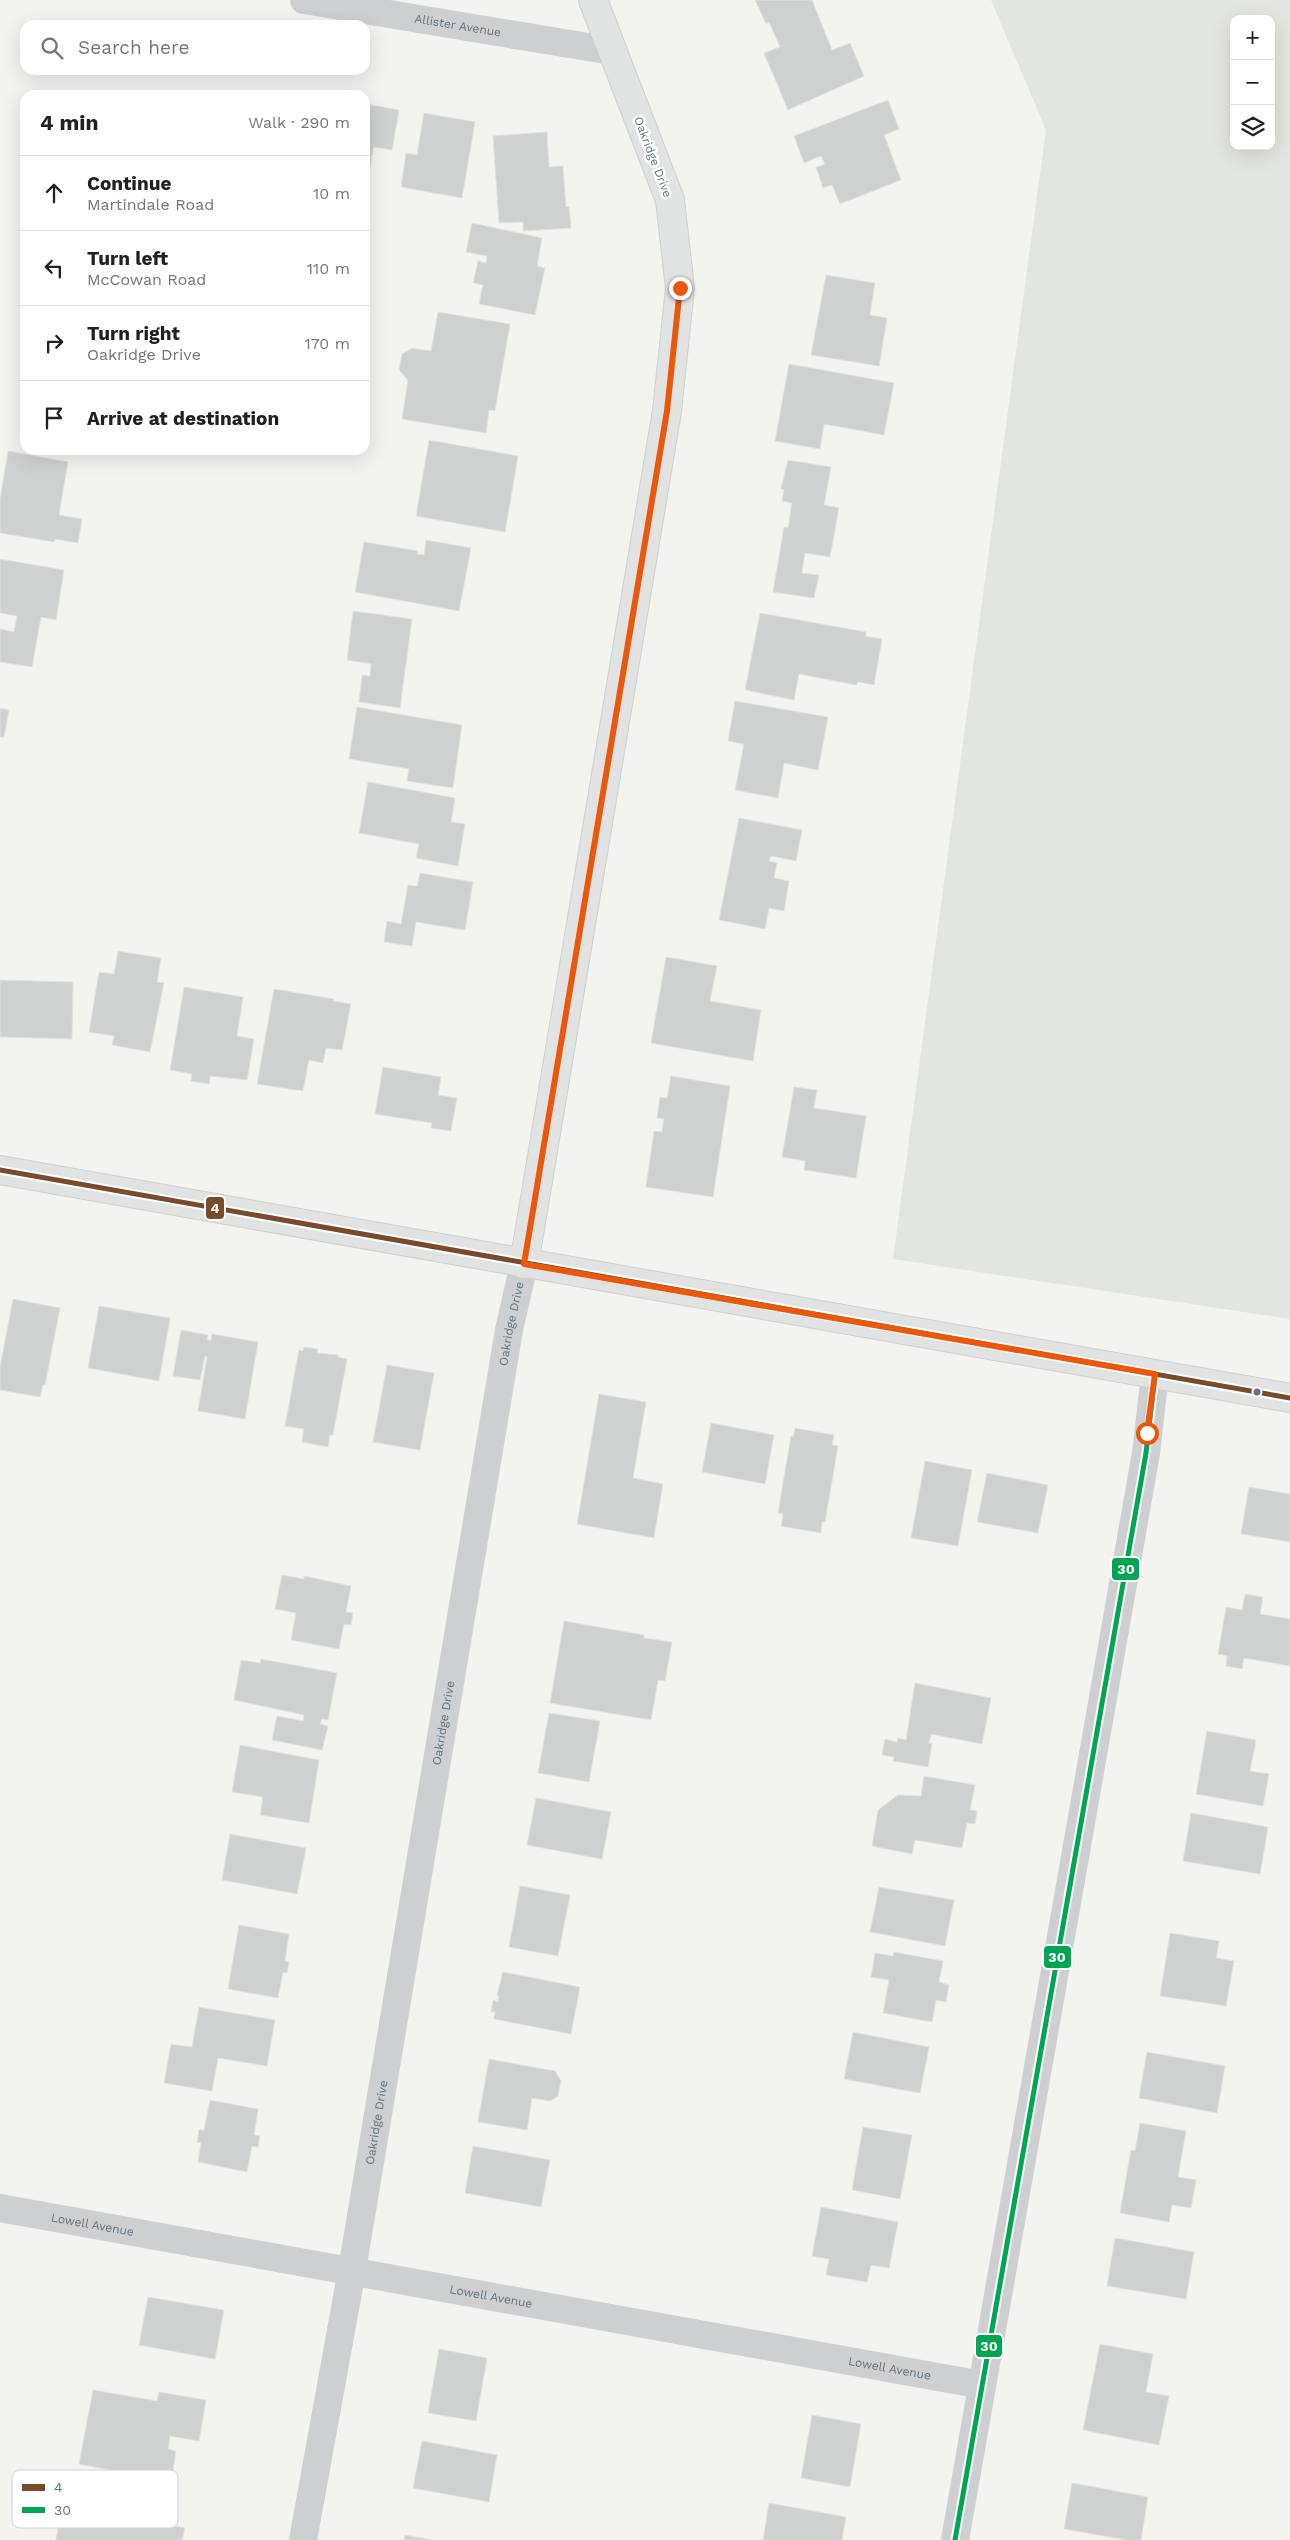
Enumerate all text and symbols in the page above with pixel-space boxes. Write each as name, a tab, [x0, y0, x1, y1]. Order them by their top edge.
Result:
street label: Allister Avenue	[414, 11, 502, 40]
map controls	[1230, 15, 1275, 150]
button: +	[1230, 15, 1275, 60]
search box	[20, 20, 370, 75]
icon: search	[38, 34, 66, 62]
text: Search here	[78, 36, 189, 59]
button: −	[1230, 60, 1275, 105]
button: layers	[1230, 105, 1275, 150]
text: 4 min	[40, 110, 98, 135]
text: Walk · 290 m	[248, 113, 350, 132]
street label: Oakridge Drive	[631, 115, 675, 199]
text: Continue	[87, 172, 171, 195]
icon: ahead	[40, 179, 68, 207]
text: 10 m	[313, 184, 350, 203]
text: Martindale Road	[87, 195, 214, 214]
text: Turn left	[87, 247, 168, 270]
icon: left	[40, 254, 68, 282]
text: 110 m	[307, 259, 350, 278]
text: McCowan Road	[87, 270, 206, 289]
route end	[669, 277, 692, 300]
text: Turn right	[87, 322, 180, 345]
icon: right	[40, 329, 68, 357]
text: 170 m	[304, 334, 350, 353]
text: Oakridge Drive	[87, 345, 201, 364]
icon: arrive	[40, 404, 68, 432]
text: Arrive at destination	[87, 407, 279, 430]
line badge: 4	[205, 1196, 225, 1220]
text: 4	[210, 1200, 220, 1216]
street label: Oakridge Drive	[496, 1280, 527, 1367]
unlabelled marker	[1252, 1387, 1262, 1397]
route start	[1136, 1422, 1159, 1445]
line badge: 30	[1111, 1557, 1140, 1581]
text: 30	[1117, 1561, 1135, 1577]
street label: Oakridge Drive	[429, 1680, 457, 1766]
line badge: 30	[1043, 1945, 1072, 1969]
text: 30	[1048, 1949, 1066, 1965]
street label: Oakridge Drive	[363, 2079, 391, 2166]
street label: Lowell Avenue	[50, 2210, 135, 2239]
street label: Lowell Avenue	[449, 2282, 534, 2311]
line badge: 30	[975, 2334, 1003, 2358]
text: 30	[980, 2338, 998, 2354]
street label: Lowell Avenue	[847, 2354, 932, 2383]
legend	[12, 2470, 178, 2528]
text: 4	[54, 2479, 63, 2495]
text: 30	[54, 2502, 71, 2518]

